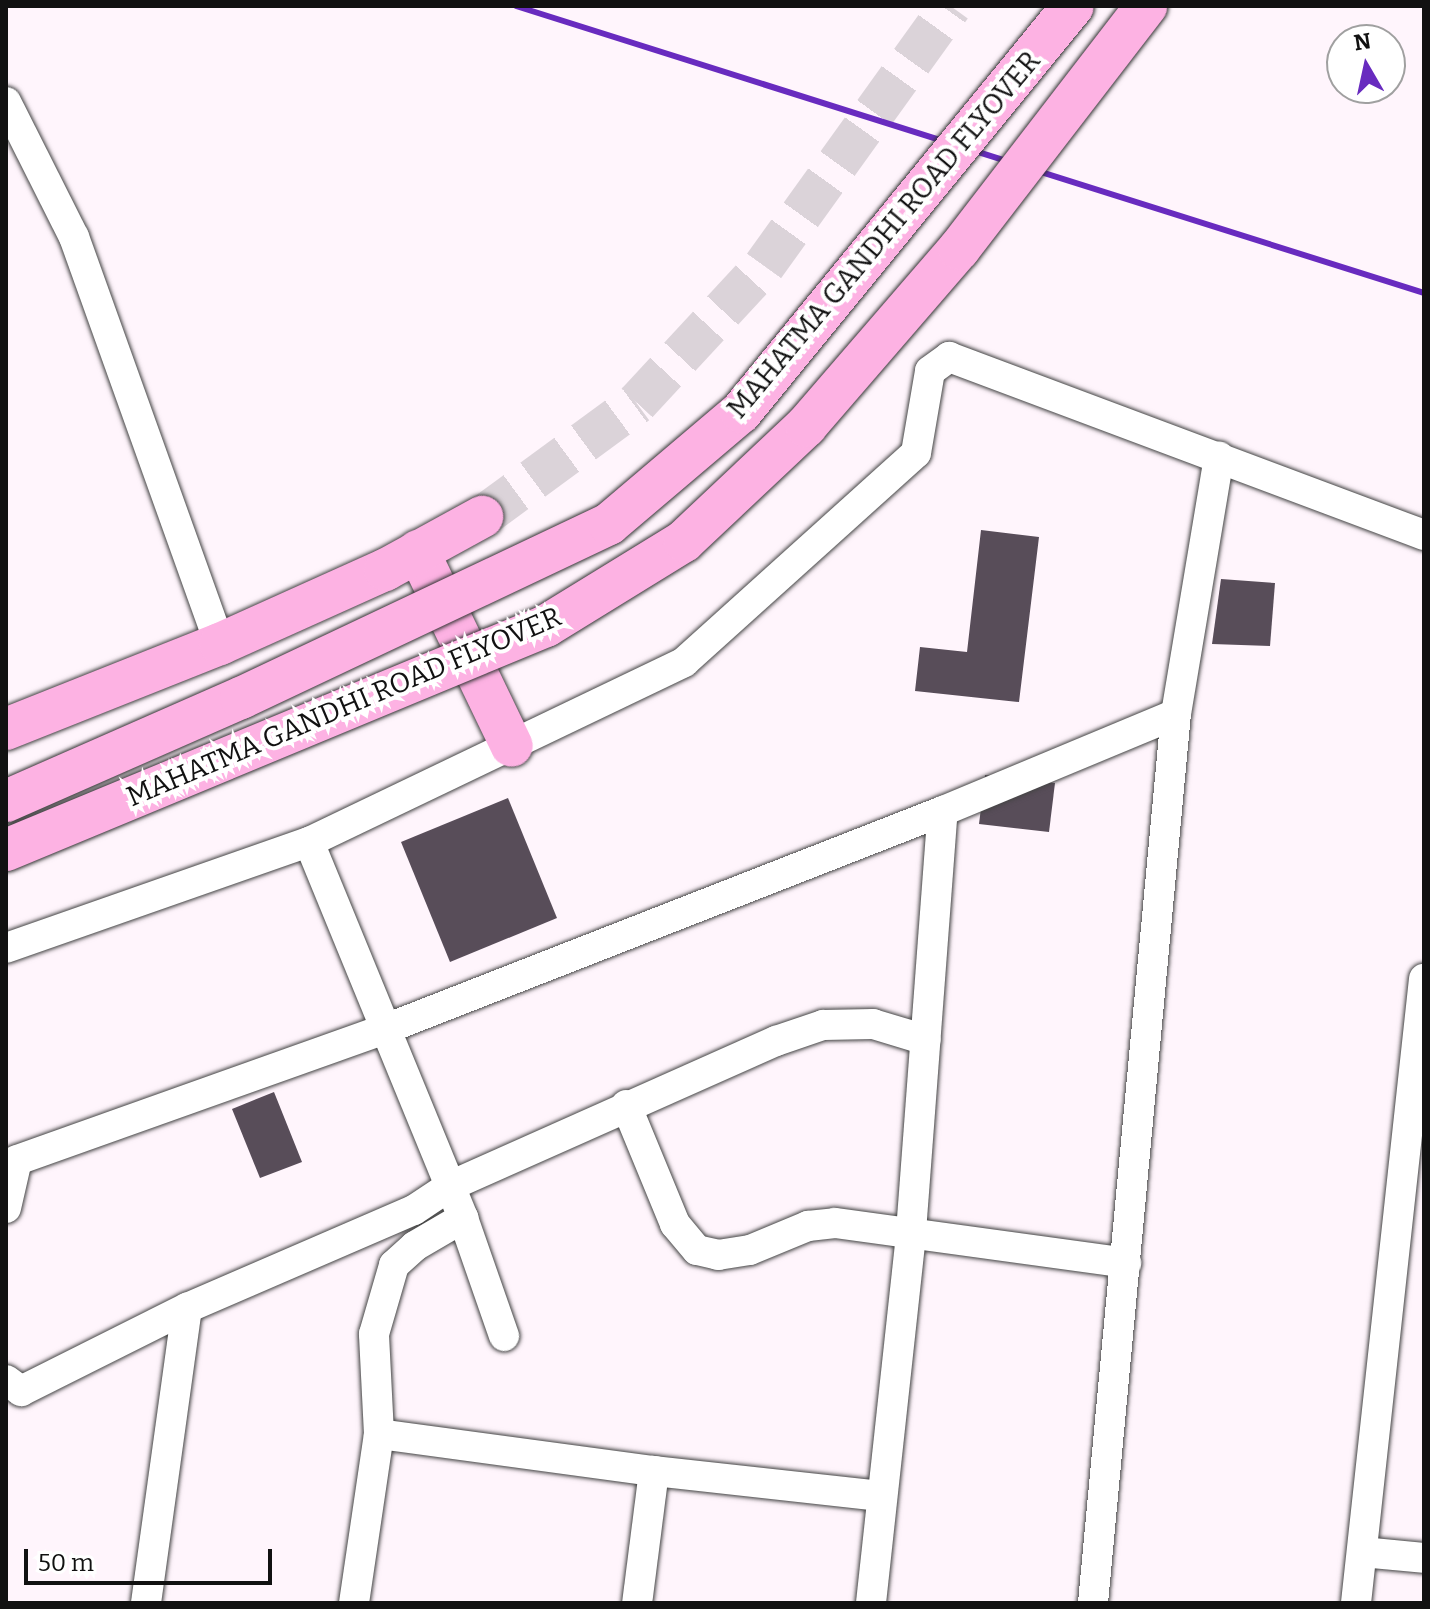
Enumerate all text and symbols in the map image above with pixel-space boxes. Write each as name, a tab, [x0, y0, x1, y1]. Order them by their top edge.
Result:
north arrow	[1326, 24, 1406, 104]
text: N	[1352, 27, 1373, 56]
street label: MAHATMA GANDHI ROAD FLYOVER	[721, 45, 1047, 425]
street label: MAHATMA GANDHI ROAD FLYOVER	[122, 600, 566, 814]
scale bar	[28, 1533, 276, 1583]
text: 50 m	[38, 1549, 94, 1577]

